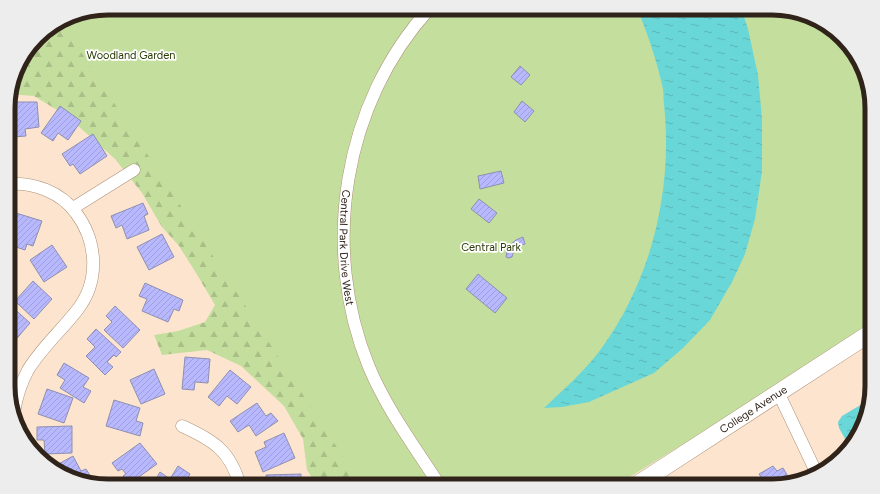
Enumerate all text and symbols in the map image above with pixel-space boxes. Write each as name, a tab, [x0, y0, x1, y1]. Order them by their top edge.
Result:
park label: Woodland Garden	[87, 49, 175, 62]
street label: Central Park Drive West	[337, 189, 357, 307]
park label: Central Park	[461, 241, 521, 254]
street label: College Avenue	[717, 383, 789, 436]

